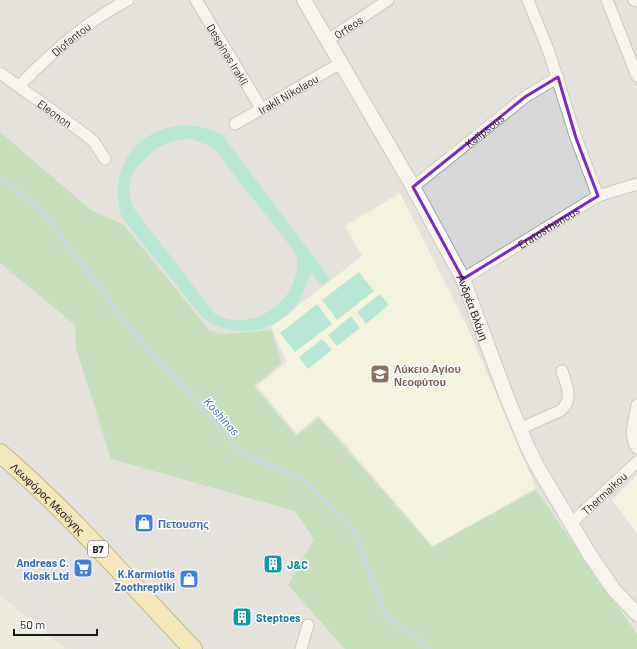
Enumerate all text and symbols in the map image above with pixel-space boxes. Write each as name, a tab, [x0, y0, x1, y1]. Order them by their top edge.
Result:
street label: Orfeos	[331, 13, 365, 41]
street label: Diofantou	[48, 19, 93, 58]
street label: Despinas Irakli	[205, 21, 252, 87]
street label: Irakli Nikolaou	[256, 71, 320, 116]
street label: Eleonon	[36, 96, 75, 129]
street label: Kalipsous	[462, 110, 506, 150]
street label: Eratosthenous	[515, 203, 581, 251]
street label: Ανδρέα Βλάμη	[455, 272, 492, 342]
place label: Λύκειο Αγίου Νεοφύτου	[394, 362, 461, 388]
school or university icon: Λύκειο Αγίου Νεοφύτου	[369, 363, 391, 385]
water label: Koshinas	[201, 394, 243, 438]
street label: Λεωφόρος Μεσόγης	[8, 459, 88, 537]
street label: Thermaikou	[579, 469, 629, 517]
shop icon: Πετουσης	[133, 512, 155, 534]
place label: Πετουσης	[158, 517, 209, 531]
road number: B7	[88, 541, 108, 557]
building icon: J&C	[262, 553, 284, 575]
place label: Andreas C. Kiosk Ltd	[16, 556, 69, 582]
supermarket icon: Andreas C. Kiosk Ltd	[72, 557, 94, 579]
place label: J&C	[287, 558, 308, 571]
place label: K.Karmiotis Zoothreptiki	[115, 567, 175, 593]
shop icon: K.Karmiotis Zoothreptiki	[178, 568, 200, 590]
building icon: Steptoes	[231, 606, 253, 628]
scale bar	[14, 611, 97, 637]
place label: Steptoes	[256, 611, 301, 624]
text: 50 m	[20, 617, 45, 631]

